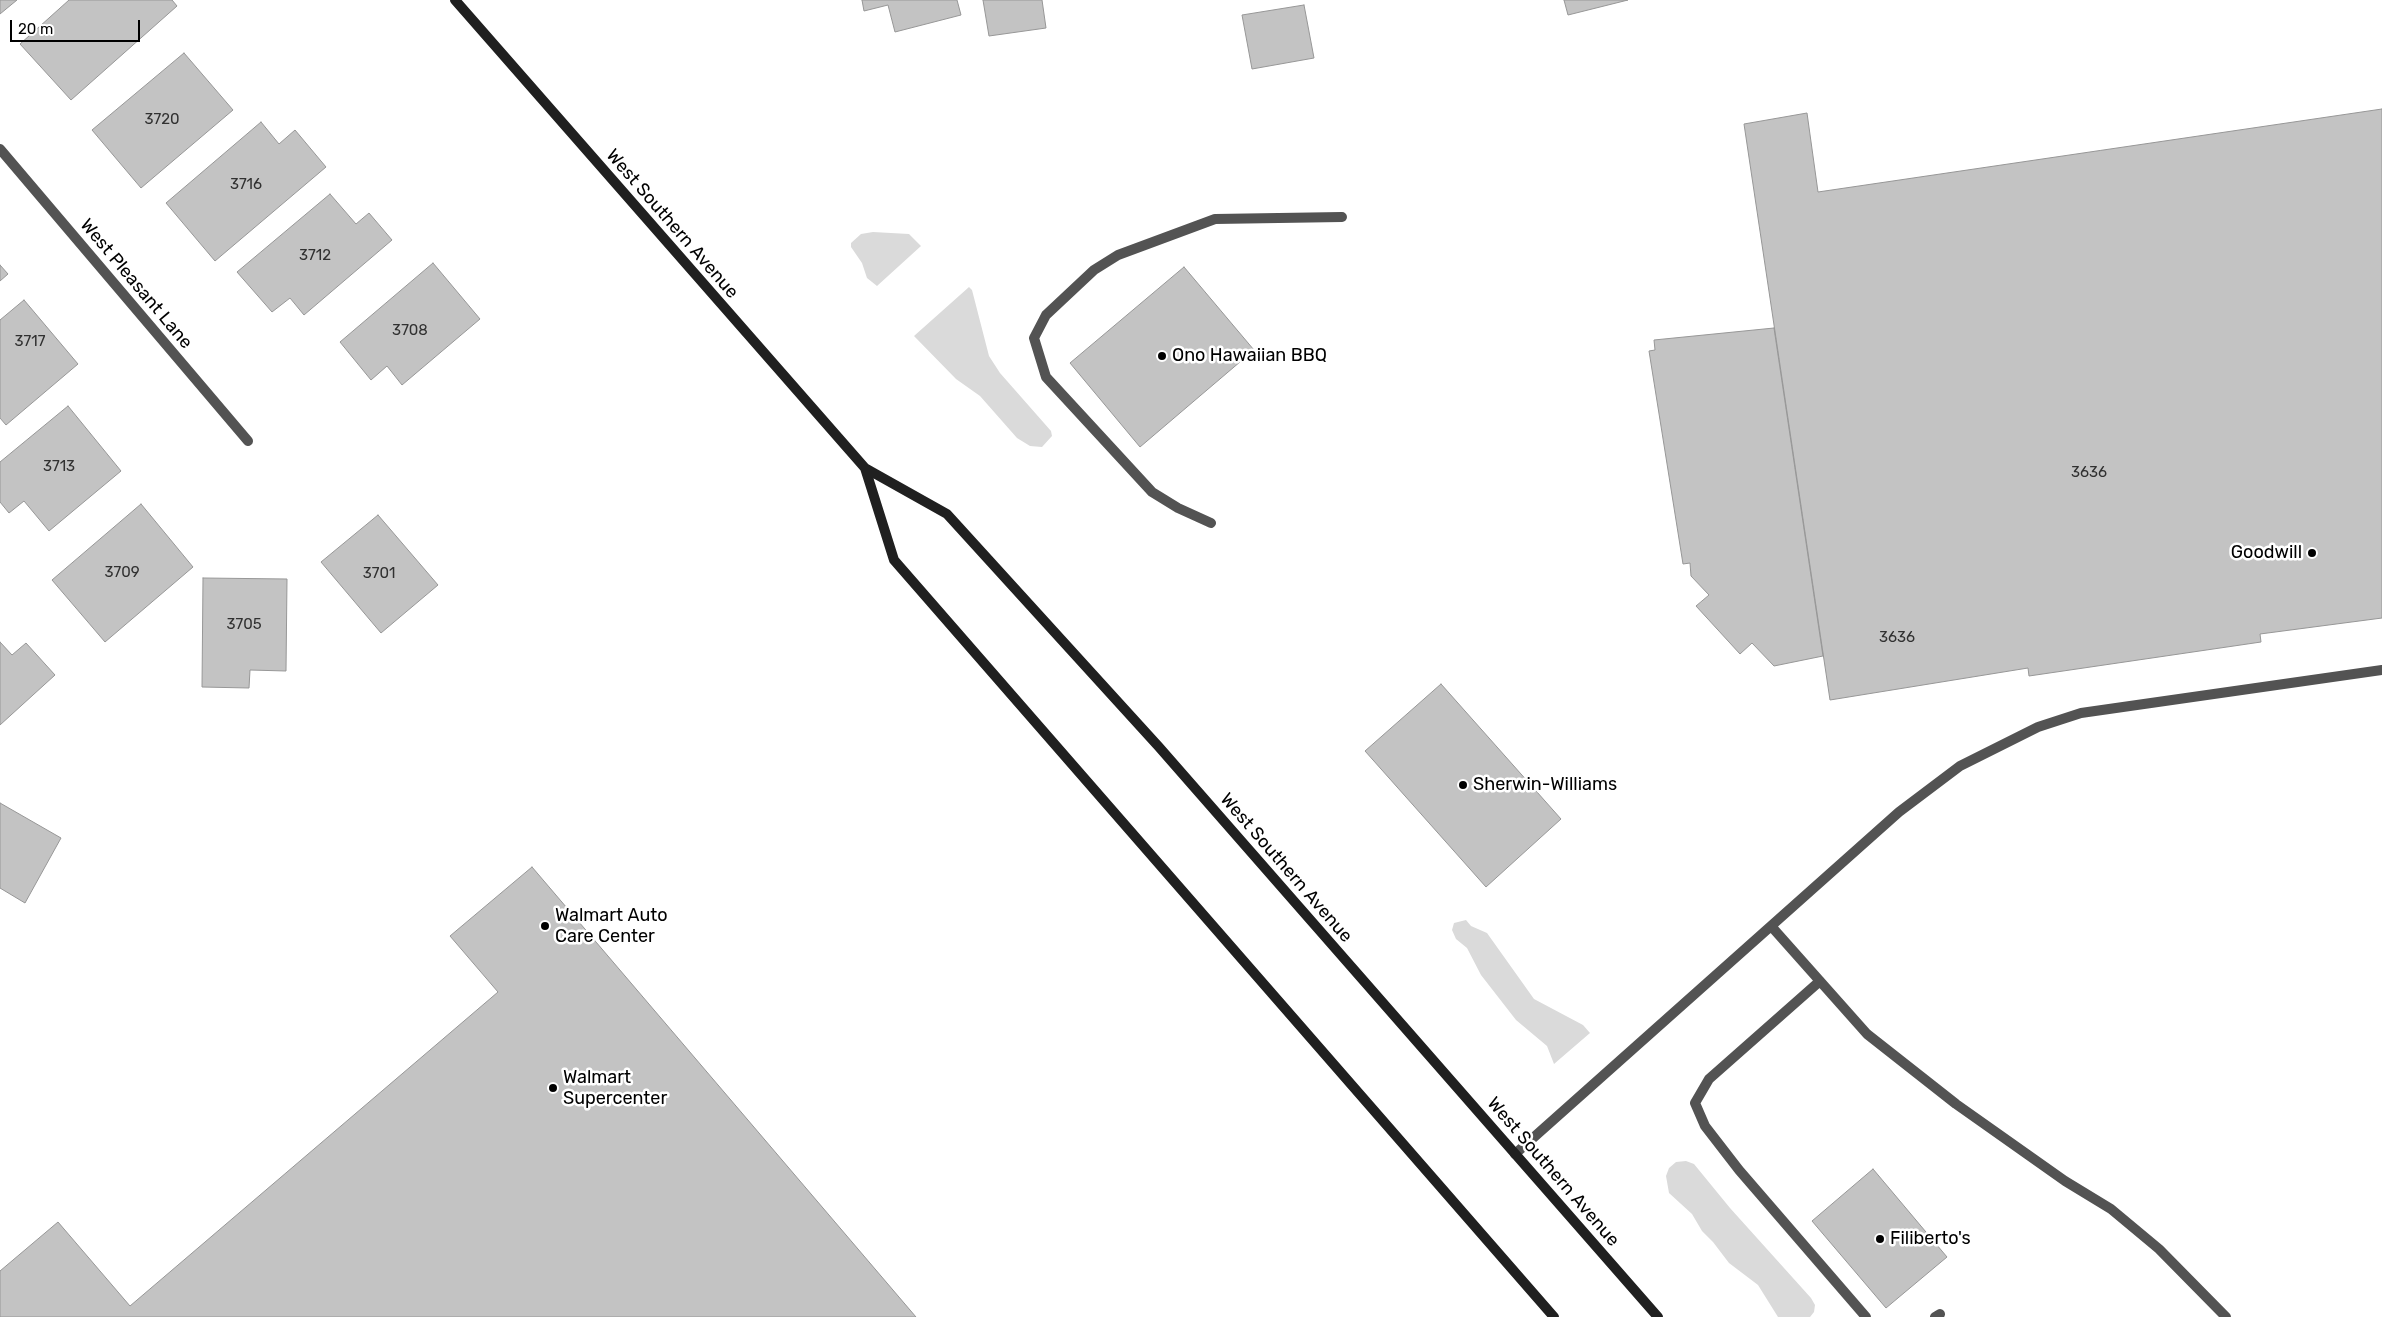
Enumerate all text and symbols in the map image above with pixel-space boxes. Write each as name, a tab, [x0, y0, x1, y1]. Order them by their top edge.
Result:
scale bar	[12, 10, 142, 42]
text: 20 m	[18, 20, 53, 38]
house number: 3720	[144, 111, 180, 129]
street label: West Southern Avenue	[601, 145, 743, 303]
house number: 3716	[230, 176, 262, 194]
street label: West Pleasant Lane	[75, 215, 197, 353]
house number: 3712	[299, 247, 331, 265]
house number: 3708	[392, 322, 428, 340]
house number: 3717	[15, 333, 45, 351]
place label: Ono Hawaiian BBQ	[1172, 345, 1327, 367]
marker: Ono Hawaiian BBQ	[1156, 350, 1168, 362]
house number: 3713	[43, 458, 75, 476]
house number: 3636	[2071, 464, 2107, 482]
place label: Goodwill	[2231, 542, 2302, 564]
marker: Goodwill	[2306, 547, 2318, 559]
house number: 3709	[104, 564, 140, 582]
house number: 3701	[363, 565, 395, 583]
house number: 3705	[226, 616, 262, 634]
house number: 3636	[1879, 629, 1915, 647]
place label: Sherwin-Williams	[1473, 774, 1617, 796]
marker: Sherwin-Williams	[1457, 779, 1469, 791]
street label: West Southern Avenue	[1215, 789, 1357, 947]
place label: Walmart Auto Care Center	[555, 905, 668, 948]
marker: Walmart Auto Care Center	[539, 920, 551, 932]
place label: Walmart Supercenter	[563, 1067, 667, 1110]
marker: Walmart Supercenter	[547, 1082, 559, 1094]
street label: West Southern Avenue	[1482, 1093, 1624, 1251]
place label: Filiberto's	[1890, 1228, 1971, 1250]
marker: Filiberto's	[1874, 1233, 1886, 1245]

